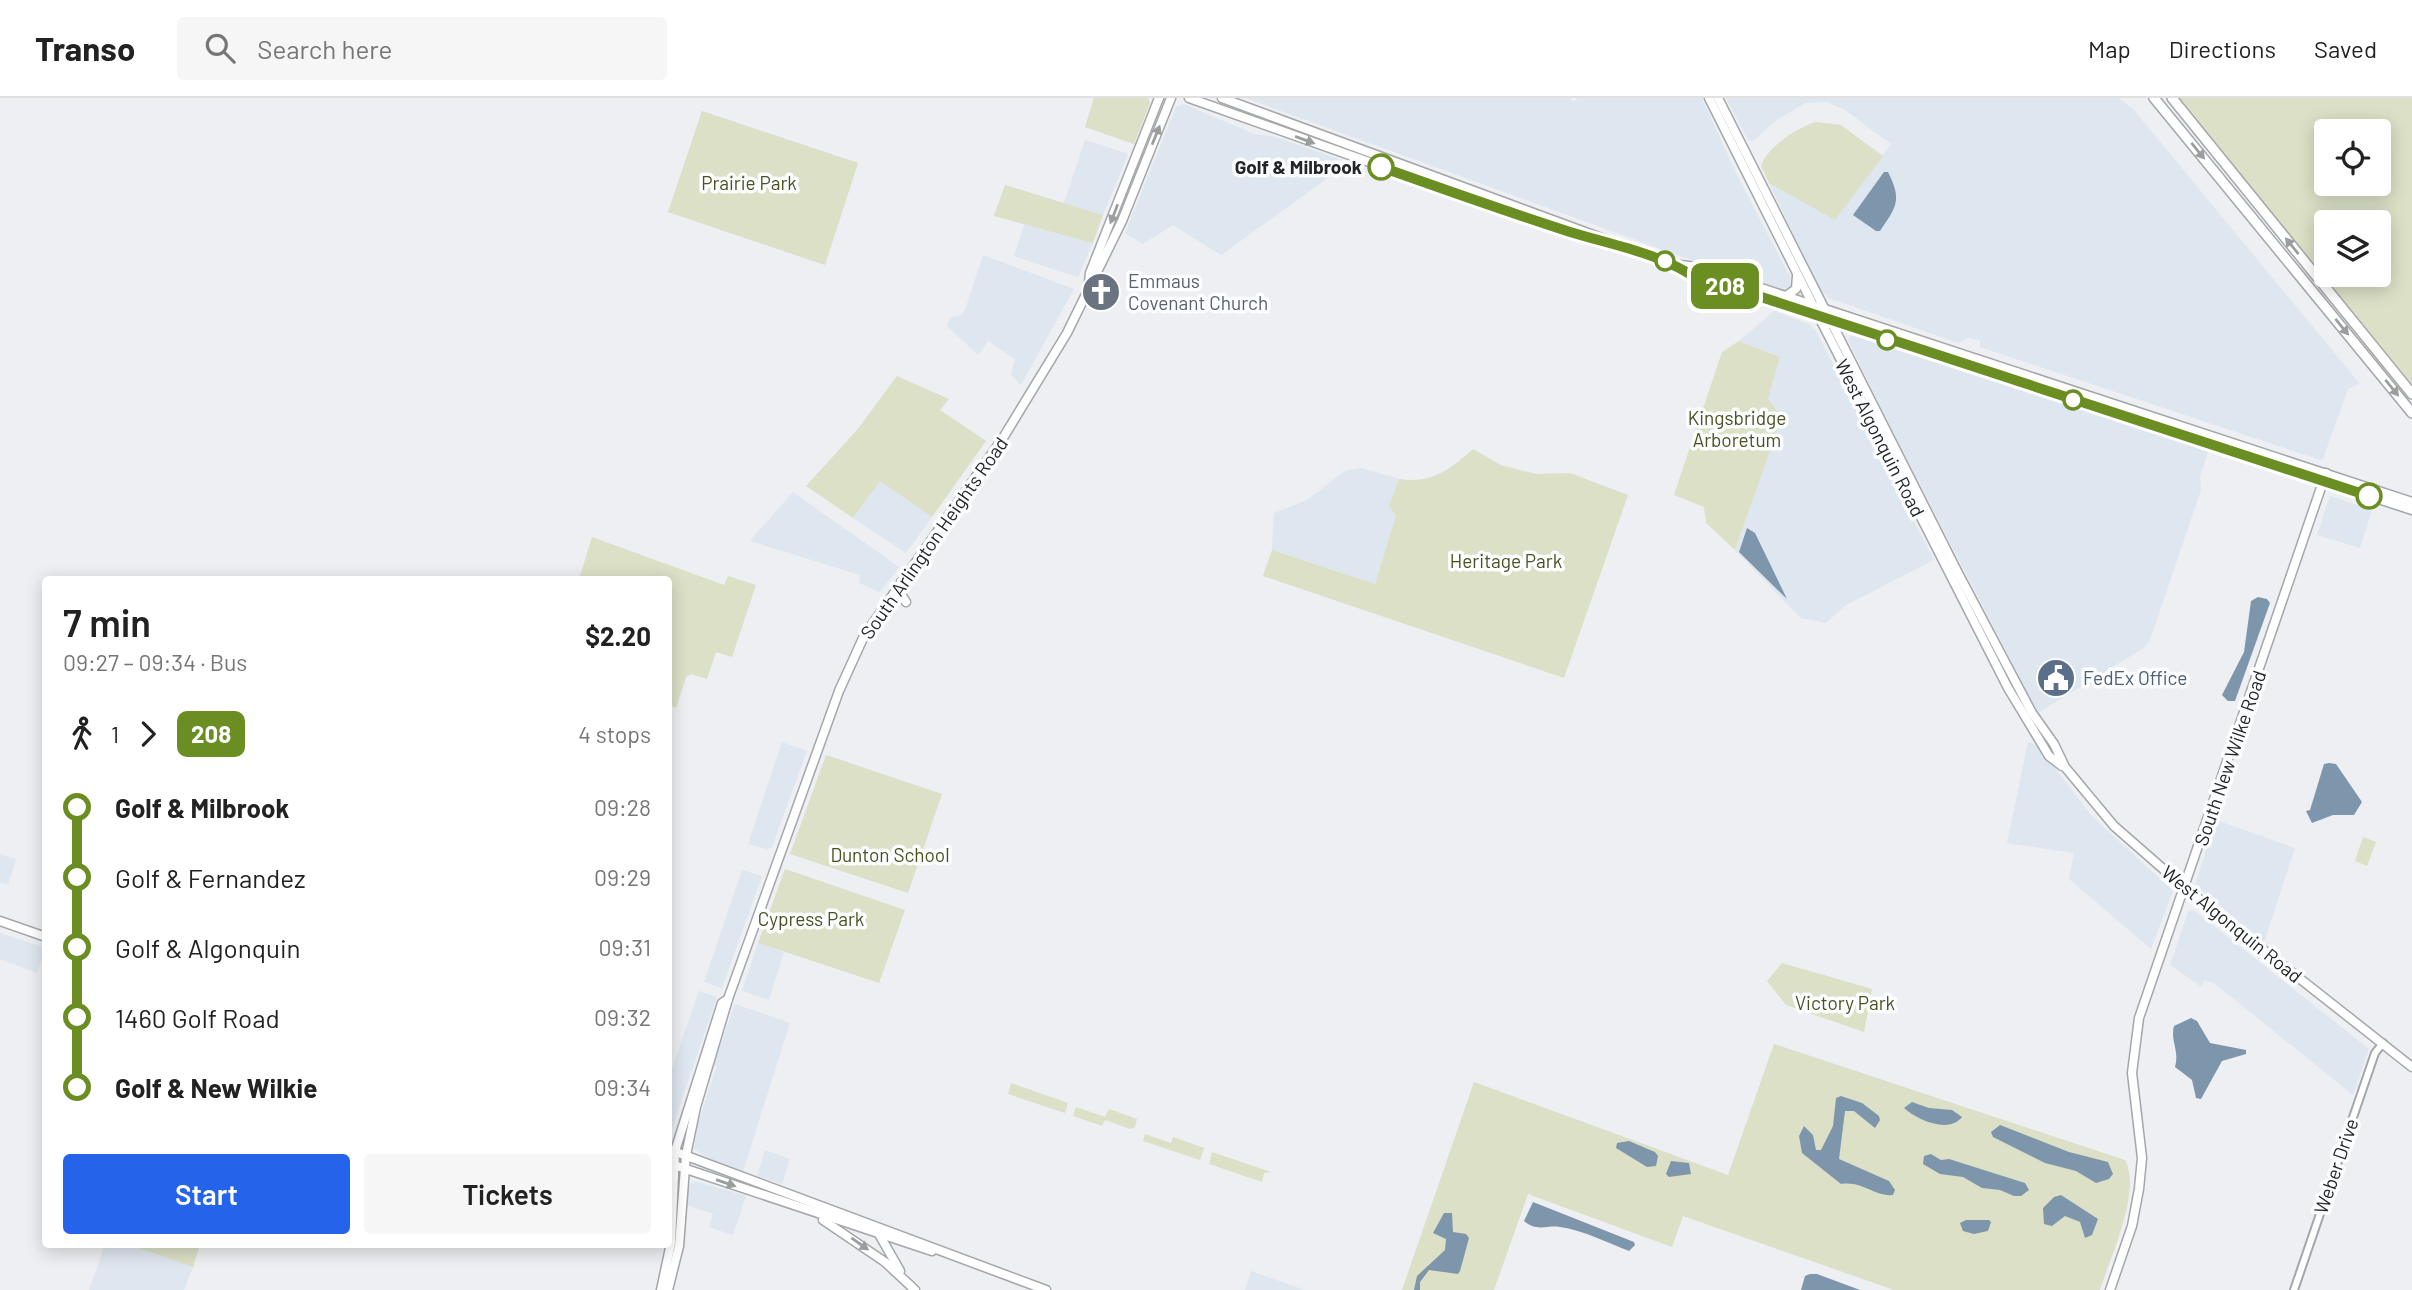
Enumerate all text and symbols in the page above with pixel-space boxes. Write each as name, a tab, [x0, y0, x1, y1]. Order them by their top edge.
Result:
search box	[177, 17, 667, 80]
text: Transo	[35, 28, 135, 68]
icon: search	[201, 29, 239, 67]
text: Search here	[257, 33, 392, 64]
text: Map	[2088, 34, 2131, 63]
text: Directions	[2169, 34, 2276, 63]
text: Saved	[2314, 34, 2377, 63]
map controls	[2314, 119, 2391, 287]
button: locate	[2314, 119, 2391, 196]
one-way arrow	[1151, 124, 1162, 145]
one-way arrow	[1295, 135, 1316, 146]
one-way arrow	[2190, 141, 2205, 159]
marker: Golf & Milbrook	[1368, 154, 1394, 180]
place label: Golf & Milbrook	[1235, 155, 1362, 178]
park label: Prairie Park	[701, 171, 797, 194]
one-way arrow	[1108, 204, 1119, 225]
button: layers	[2314, 210, 2391, 287]
one-way arrow	[2284, 237, 2299, 255]
unlabelled marker	[1655, 251, 1675, 271]
line badge: 208	[1685, 263, 1765, 309]
place label: Emmaus Covenant Church	[1128, 269, 1268, 314]
church icon: Emmaus Covenant Church	[1080, 271, 1122, 313]
text: 208	[1705, 271, 1745, 300]
one-way arrow	[2334, 318, 2349, 335]
unlabelled marker	[1877, 330, 1897, 350]
street label: West Algonquin Road	[1831, 355, 1930, 520]
one-way arrow	[2384, 380, 2399, 397]
unlabelled marker	[2063, 390, 2083, 410]
park label: Kingsbridge Arboretum	[1688, 406, 1786, 451]
street label: South Arlington Heights Road	[855, 432, 1012, 643]
unlabelled marker	[2356, 483, 2382, 509]
park label: Heritage Park	[1450, 549, 1562, 572]
text: 7 min	[63, 599, 151, 645]
text: $2.20	[585, 620, 651, 651]
text: 09:27 – 09:34 · Bus	[63, 648, 247, 676]
public building icon: FedEx Office	[2035, 657, 2077, 699]
place label: FedEx Office	[2083, 666, 2188, 689]
street label: South New Wilke Road	[2189, 667, 2270, 848]
icon: walk	[63, 715, 101, 753]
icon: forward	[129, 715, 167, 753]
text: 208	[191, 719, 231, 748]
text: 1	[111, 720, 119, 748]
text: 4 stops	[578, 720, 651, 748]
text: Golf & Milbrook	[115, 792, 289, 823]
text: 09:28	[594, 793, 651, 821]
park label: Dunton School	[830, 843, 950, 866]
street label: West Algonquin Road	[2158, 860, 2307, 987]
text: Golf & Fernandez	[115, 862, 306, 893]
text: 09:29	[594, 863, 651, 891]
park label: Cypress Park	[758, 907, 864, 930]
text: Golf & Algonquin	[115, 932, 301, 963]
text: 09:31	[598, 933, 651, 961]
park label: Victory Park	[1795, 991, 1895, 1014]
text: 1460 Golf Road	[115, 1002, 280, 1033]
text: 09:32	[594, 1003, 651, 1031]
text: Golf & New Wilkie	[115, 1072, 317, 1103]
text: 09:34	[594, 1073, 651, 1101]
street label: Weber Drive	[2308, 1115, 2363, 1217]
button: Start	[63, 1154, 350, 1234]
button: Tickets	[364, 1154, 651, 1234]
one-way arrow	[716, 1178, 737, 1189]
one-way arrow	[851, 1237, 869, 1251]

